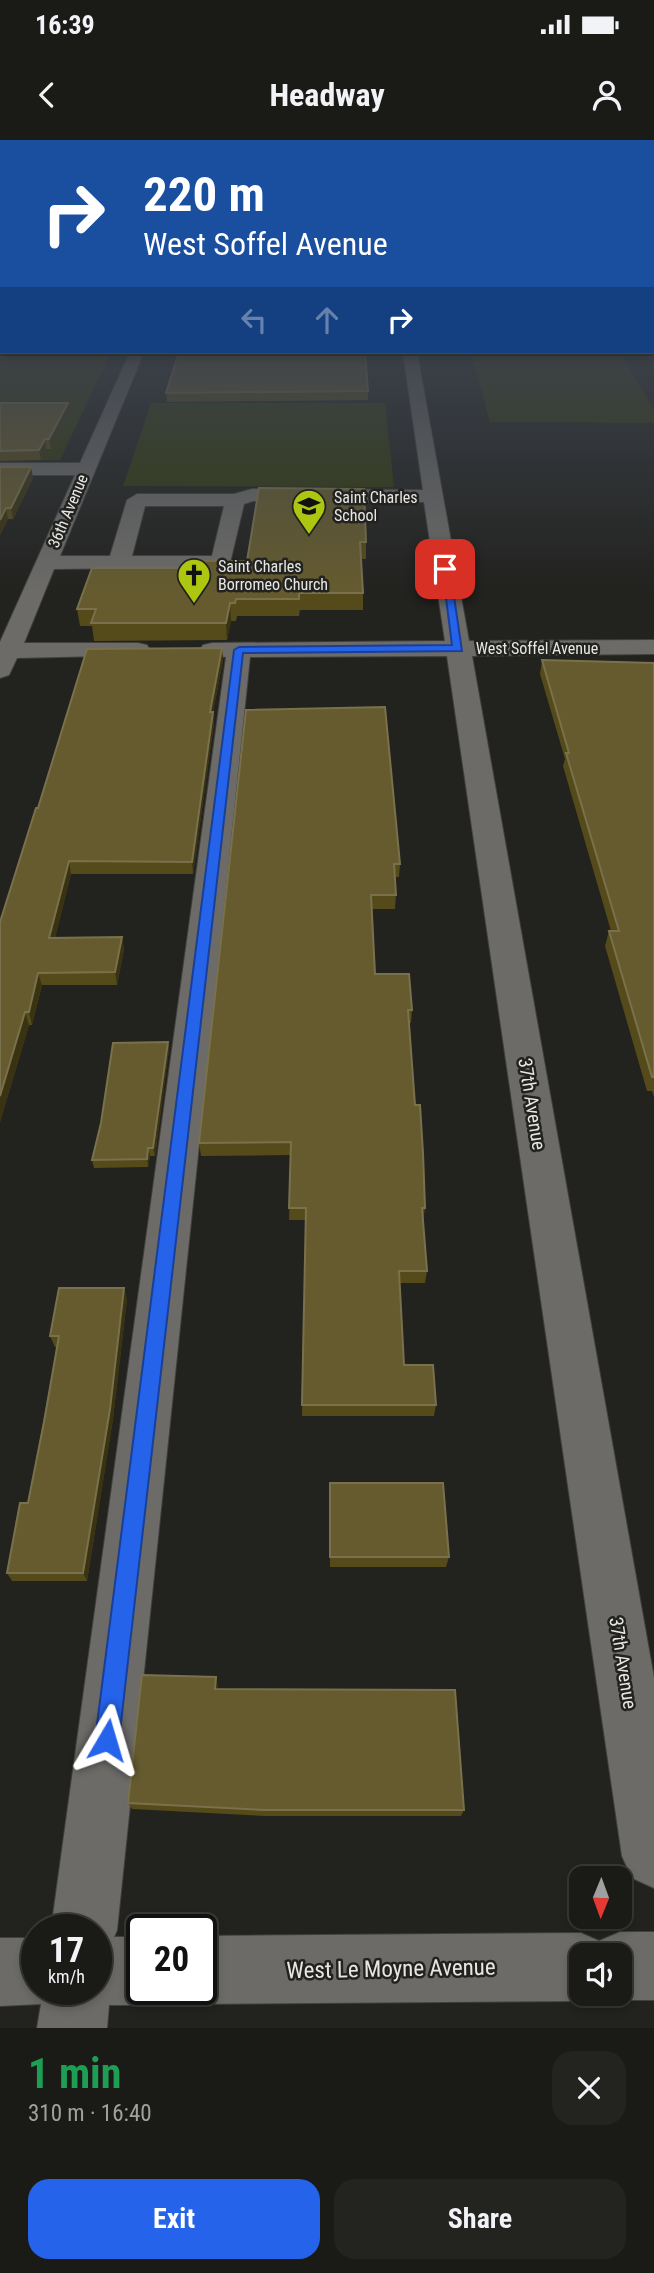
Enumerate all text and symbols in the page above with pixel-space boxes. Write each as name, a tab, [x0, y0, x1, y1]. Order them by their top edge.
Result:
text: 16:39	[35, 10, 95, 40]
icon: back	[28, 76, 66, 114]
text: Headway	[269, 76, 385, 114]
icon: person	[588, 76, 626, 114]
text: 220 m	[143, 166, 265, 223]
icon: right	[28, 168, 119, 259]
text: West Soffel Avenue	[143, 225, 388, 263]
icon: left	[235, 301, 273, 339]
icon: ahead	[308, 301, 346, 339]
icon: right	[381, 301, 419, 339]
street label: 36th Avenue	[44, 471, 92, 551]
school or university icon: Saint Charles School	[290, 487, 328, 536]
place label: Saint Charles School	[334, 488, 418, 525]
pin	[415, 539, 475, 599]
icon: arrive	[426, 550, 464, 588]
church icon: Saint Charles Borromeo Church	[175, 556, 213, 605]
place label: Saint Charles Borromeo Church	[218, 557, 328, 594]
street label: West Soffel Avenue	[476, 639, 598, 658]
street label: 37th Avenue	[513, 1056, 551, 1152]
street label: 37th Avenue	[604, 1615, 642, 1711]
position arrow	[70, 1703, 144, 1777]
north arrow	[569, 1866, 632, 1928]
map controls	[569, 1866, 632, 2006]
speed limit sign: 20	[126, 1914, 217, 2005]
text: 17	[49, 1930, 84, 1971]
button: sound	[569, 1943, 632, 2006]
street label: West Le Moyne Avenue	[286, 1954, 496, 1984]
text: km/h	[48, 1966, 85, 1987]
text: 1 min	[28, 2049, 121, 2098]
button: close	[552, 2051, 626, 2125]
text: 310 m · 16:40	[28, 2100, 152, 2127]
button: Exit	[28, 2179, 320, 2259]
button: Share	[334, 2179, 626, 2259]

